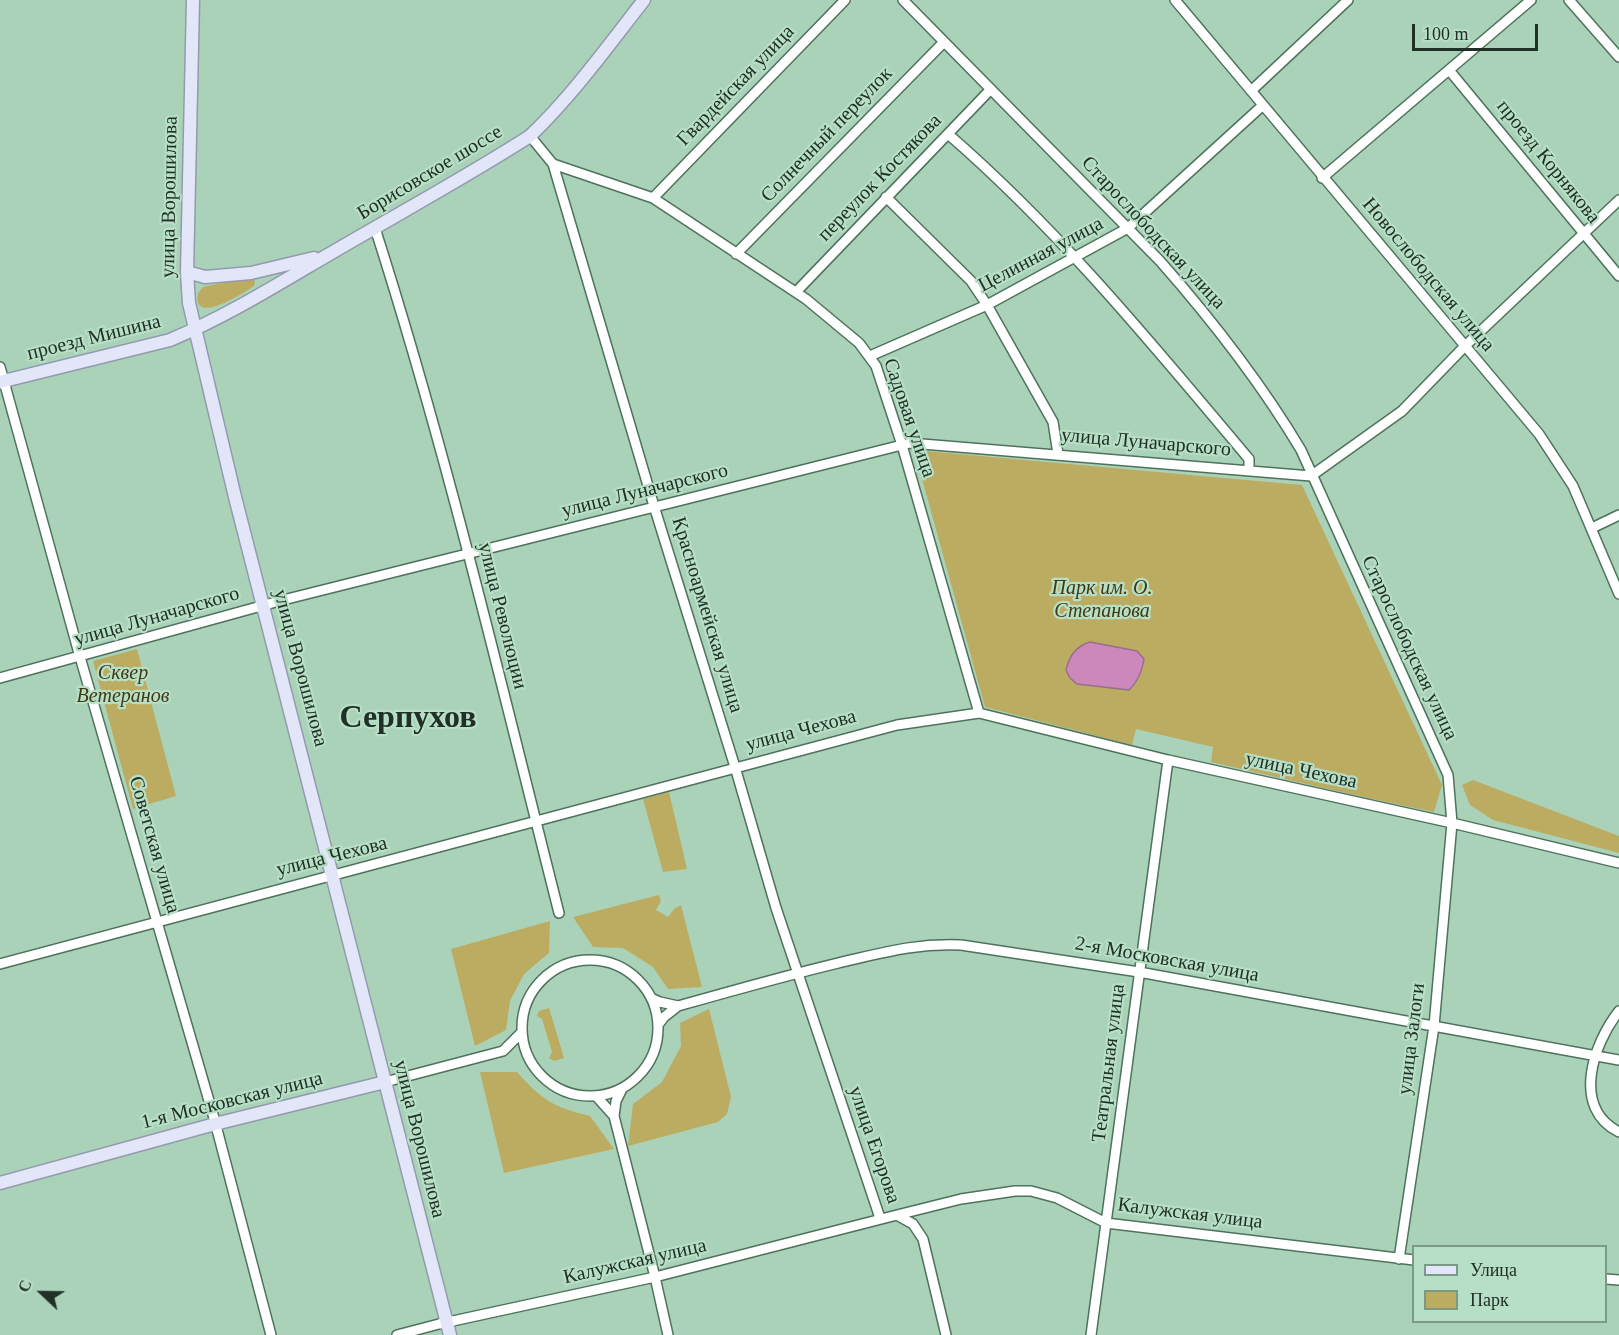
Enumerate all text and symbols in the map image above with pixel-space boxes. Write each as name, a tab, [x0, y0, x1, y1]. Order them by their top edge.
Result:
scale bar	[1415, 12, 1541, 50]
street label: Гвардейская улица	[672, 20, 800, 152]
text: 100 m	[1423, 24, 1469, 44]
street label: Солнечный переулок	[756, 62, 898, 208]
street label: проезд Корнякова	[1491, 95, 1605, 229]
street label: переулок Костякова	[813, 109, 947, 247]
street label: улица Ворошилова	[157, 116, 183, 278]
street label: Борисовское шоссе	[353, 120, 507, 226]
street label: Старослободская улица	[1076, 151, 1230, 315]
street label: Новослободская улица	[1357, 193, 1499, 357]
street label: Целинная улица	[974, 212, 1108, 298]
street label: проезд Мишина	[25, 310, 163, 366]
street label: Садовая улица	[877, 355, 941, 481]
street label: улица Луначарского	[1060, 424, 1232, 462]
street label: улица Луначарского	[559, 459, 731, 523]
street label: Красноармейская улица	[666, 514, 748, 716]
street label: улица Революции	[472, 540, 532, 692]
street label: Старослободская улица	[1356, 552, 1462, 744]
park label: Парк им. О. Степанова	[1051, 577, 1153, 624]
street label: улица Луначарского	[72, 582, 242, 652]
street label: улица Ворошилова	[267, 587, 333, 749]
park label: Сквер Ветеранов	[77, 662, 169, 709]
district label: Серпухов	[339, 700, 477, 738]
street label: улица Чехова	[743, 705, 859, 757]
street label: улица Чехова	[1243, 747, 1359, 795]
street label: Советская улица	[123, 774, 185, 916]
street label: улица Чехова	[274, 832, 390, 882]
street label: 2-я Московская улица	[1073, 932, 1261, 988]
street label: улица Залоги	[1393, 982, 1431, 1096]
street label: Театральная улица	[1087, 983, 1131, 1143]
street label: улица Ворошилова	[388, 1058, 450, 1220]
street label: 1-я Московская улица	[139, 1067, 325, 1135]
street label: улица Егорова	[843, 1083, 905, 1207]
street label: Калужская улица	[1116, 1193, 1264, 1235]
street label: Калужская улица	[561, 1234, 709, 1290]
legend	[1412, 1245, 1607, 1323]
text: Улица	[1470, 1260, 1517, 1280]
north arrow	[12, 1263, 72, 1323]
text: С	[15, 1278, 35, 1295]
text: Парк	[1470, 1290, 1509, 1310]

